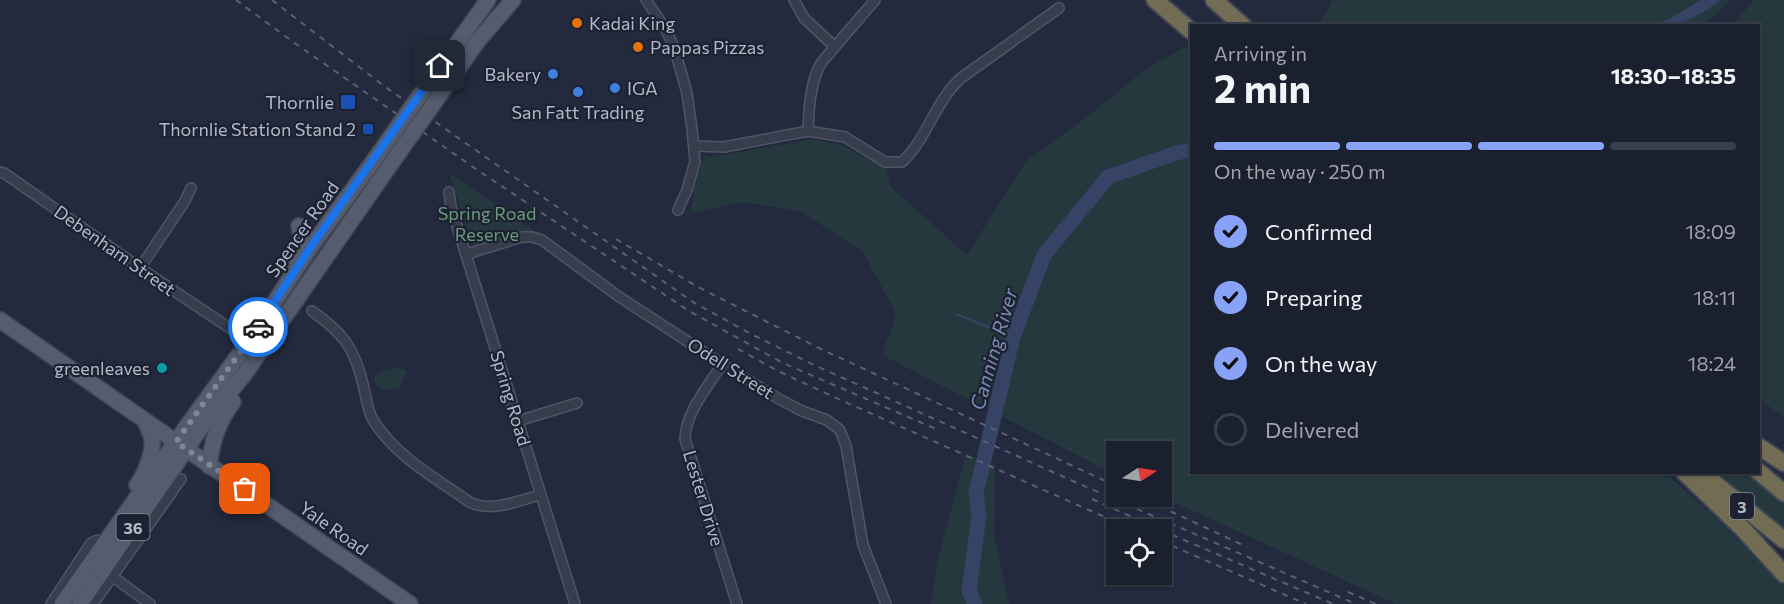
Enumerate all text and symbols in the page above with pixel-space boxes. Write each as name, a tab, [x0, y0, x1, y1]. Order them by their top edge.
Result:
place label: Kadai King	[589, 12, 675, 34]
marker: Kadai King	[570, 16, 584, 30]
place label: Pappas Pizzas	[650, 36, 764, 58]
pin	[414, 40, 465, 91]
marker: Pappas Pizzas	[631, 40, 645, 54]
text: Arriving in	[1214, 41, 1307, 65]
icon: home	[423, 49, 456, 82]
text: 18:30–18:35	[1611, 62, 1736, 89]
place label: Bakery	[485, 63, 541, 85]
text: 2 min	[1214, 63, 1311, 111]
marker: Bakery	[546, 67, 560, 81]
place label: IGA	[627, 77, 658, 99]
marker: IGA	[608, 81, 622, 95]
marker: San Fatt Trading	[571, 85, 585, 99]
place label: Thornlie	[265, 91, 334, 113]
marker: Thornlie	[339, 93, 357, 111]
place label: San Fatt Trading	[512, 101, 645, 123]
place label: Thornlie Station Stand 2	[159, 118, 356, 140]
marker: Thornlie Station Stand 2	[361, 122, 375, 136]
text: On the way · 250 m	[1214, 159, 1385, 183]
street label: Spencer Road	[261, 177, 343, 281]
street label: Debenham Street	[50, 200, 180, 300]
park label: Spring Road Reserve	[438, 202, 536, 245]
icon: check	[1214, 215, 1247, 248]
text: Confirmed	[1265, 218, 1372, 245]
text: 18:09	[1685, 219, 1736, 243]
icon: check	[1214, 281, 1247, 314]
water label: Canning River	[964, 284, 1022, 413]
text: Preparing	[1265, 284, 1362, 311]
text: 18:11	[1693, 285, 1736, 309]
courier	[228, 297, 288, 357]
icon: car	[242, 311, 275, 344]
street label: Odell Street	[684, 333, 778, 403]
icon: check	[1214, 347, 1247, 380]
street label: Spring Road	[486, 348, 536, 448]
text: On the way	[1265, 350, 1377, 377]
text: 18:24	[1688, 351, 1736, 375]
place label: greenleaves	[54, 357, 150, 379]
marker: greenleaves	[155, 361, 169, 375]
text: Delivered	[1265, 416, 1359, 443]
north arrow	[1106, 441, 1172, 507]
map controls	[1106, 441, 1172, 585]
street label: Lester Drive	[679, 448, 729, 548]
pin	[219, 463, 270, 514]
icon: bag	[228, 472, 261, 505]
road number: 3	[1730, 493, 1754, 519]
street label: Yale Road	[295, 496, 373, 560]
road number: 36	[116, 514, 150, 540]
button: locate	[1106, 519, 1172, 585]

